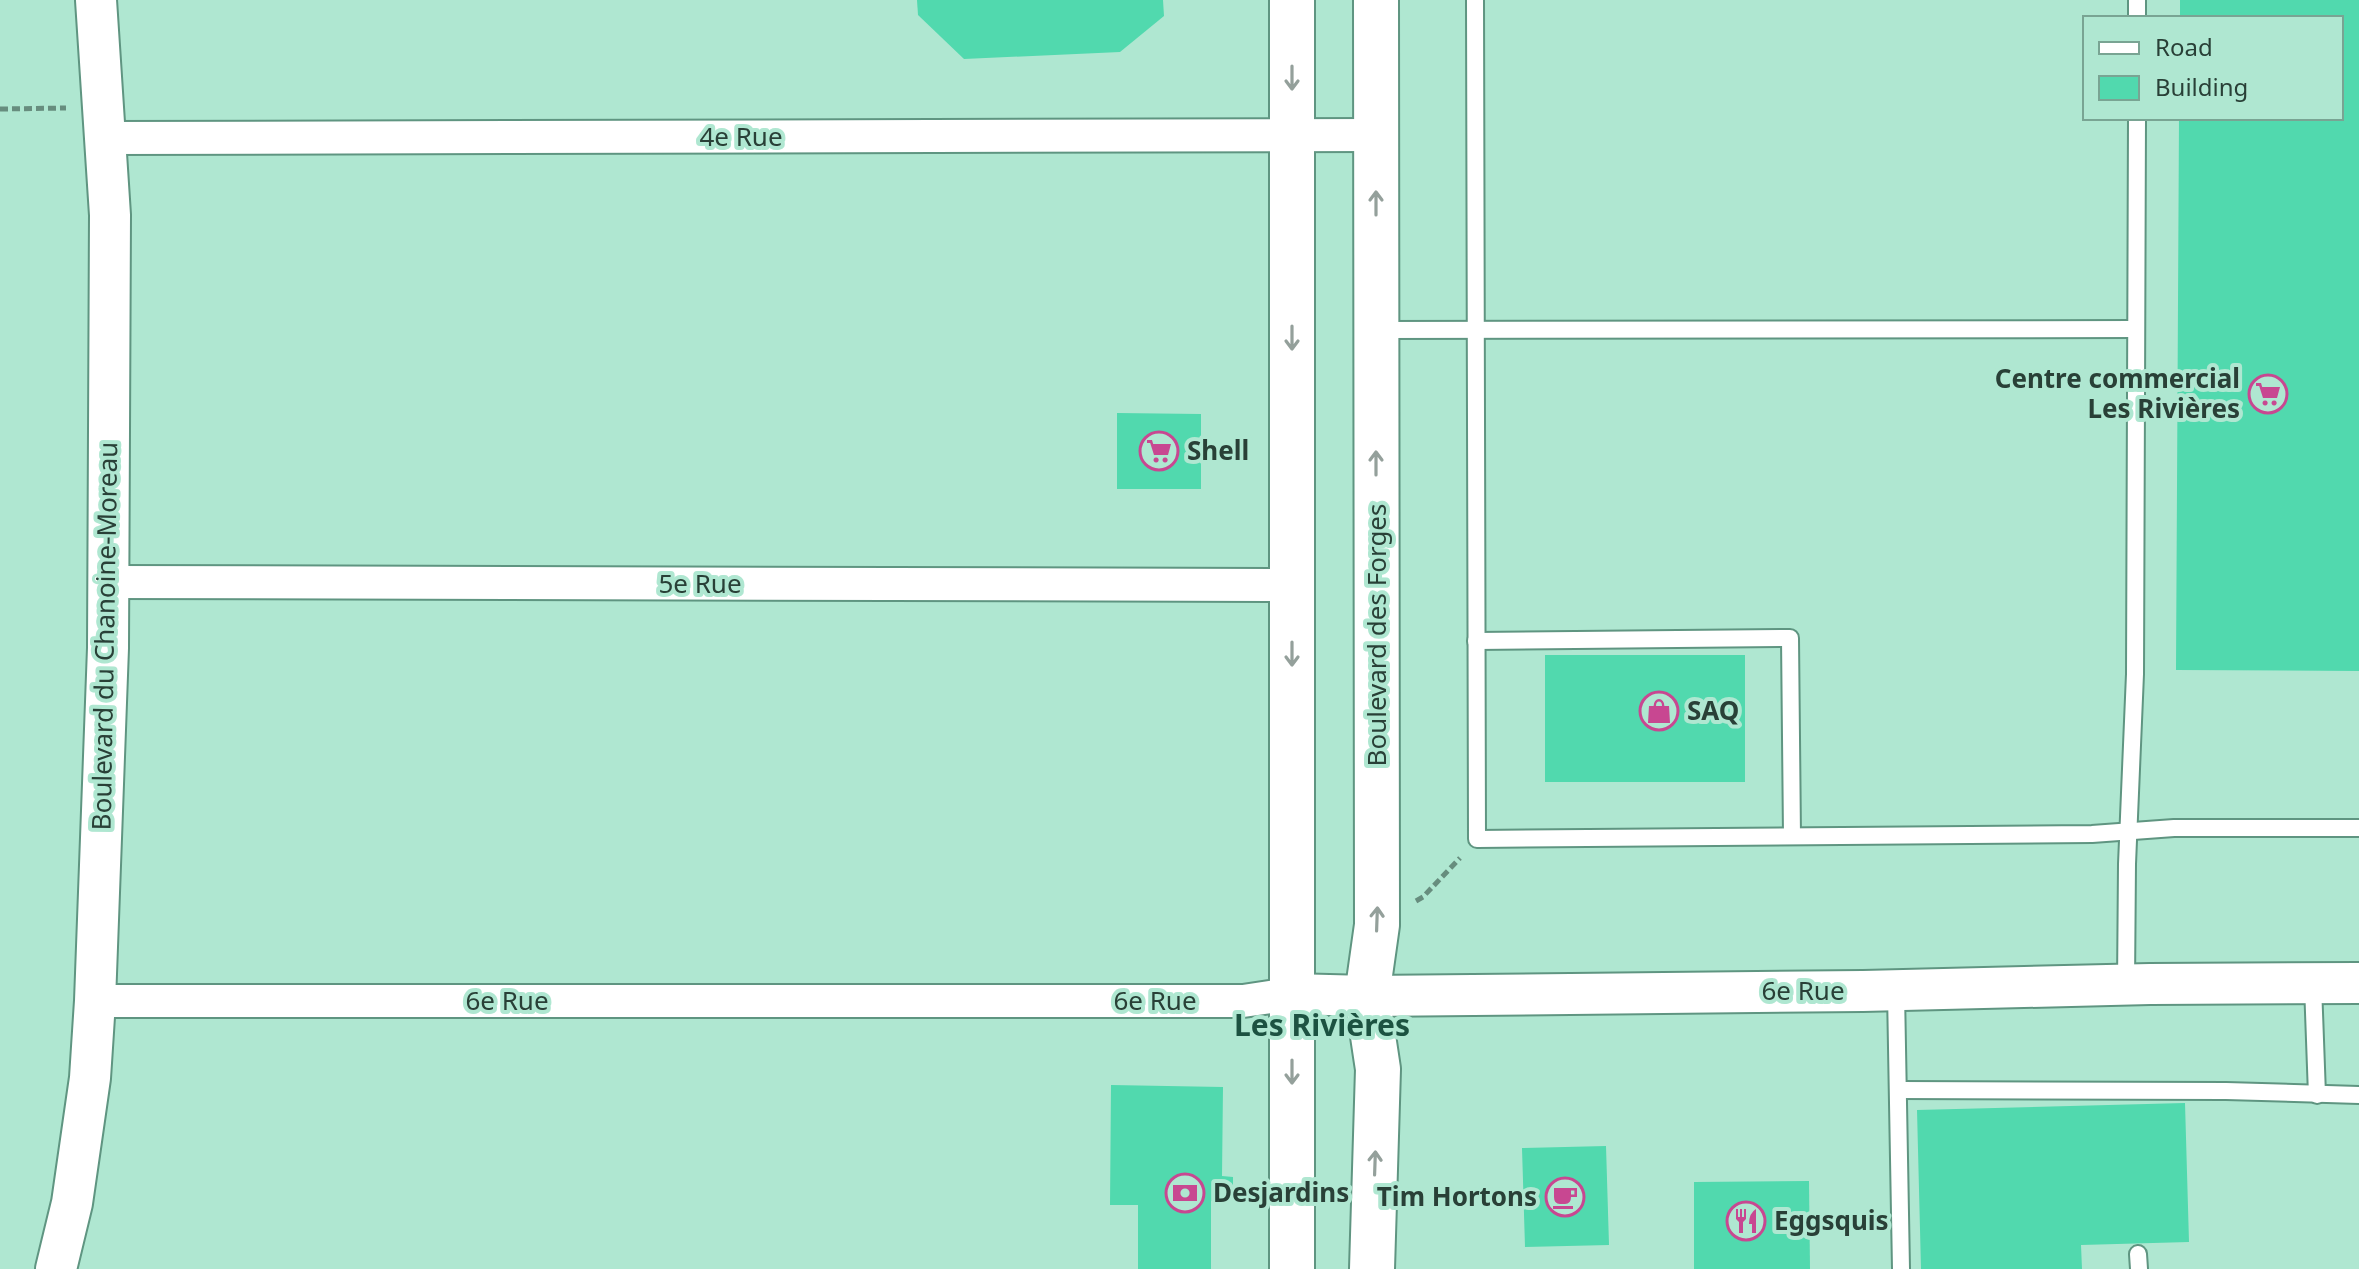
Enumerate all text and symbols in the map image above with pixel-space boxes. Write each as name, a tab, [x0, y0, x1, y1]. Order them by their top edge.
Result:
legend	[2083, 16, 2343, 120]
text: Road	[2155, 30, 2213, 63]
one-way arrow	[1284, 64, 1300, 91]
text: Building	[2155, 70, 2248, 103]
street label: 4e Rue	[699, 118, 783, 154]
one-way arrow	[1368, 190, 1384, 217]
one-way arrow	[1284, 324, 1300, 351]
place label: Centre commercial Les Rivières	[1995, 360, 2240, 426]
supermarket icon: Centre commercial Les Rivières	[2247, 373, 2289, 415]
supermarket icon: Shell	[1138, 430, 1180, 472]
place label: Shell	[1187, 432, 1249, 468]
street label: Boulevard du Chanoine-Moreau	[83, 441, 125, 831]
one-way arrow	[1368, 450, 1384, 477]
street label: Boulevard des Forges	[1358, 504, 1394, 767]
street label: 5e Rue	[658, 565, 742, 601]
one-way arrow	[1284, 640, 1300, 667]
shop icon: SAQ	[1638, 690, 1680, 732]
place label: SAQ	[1687, 692, 1739, 728]
one-way arrow	[1369, 906, 1384, 933]
street label: 6e Rue	[1761, 972, 1845, 1008]
street label: 6e Rue	[465, 982, 549, 1018]
street label: 6e Rue	[1113, 982, 1197, 1018]
district label: Les Rivières	[1234, 1004, 1410, 1045]
one-way arrow	[1284, 1058, 1300, 1085]
one-way arrow	[1368, 1150, 1383, 1177]
bank icon: Desjardins	[1164, 1172, 1206, 1214]
place label: Desjardins	[1213, 1174, 1349, 1210]
cafe icon: Tim Hortons	[1544, 1176, 1586, 1218]
place label: Tim Hortons	[1377, 1178, 1537, 1214]
restaurant icon: Eggsquis	[1725, 1200, 1767, 1242]
place label: Eggsquis	[1774, 1202, 1889, 1238]

